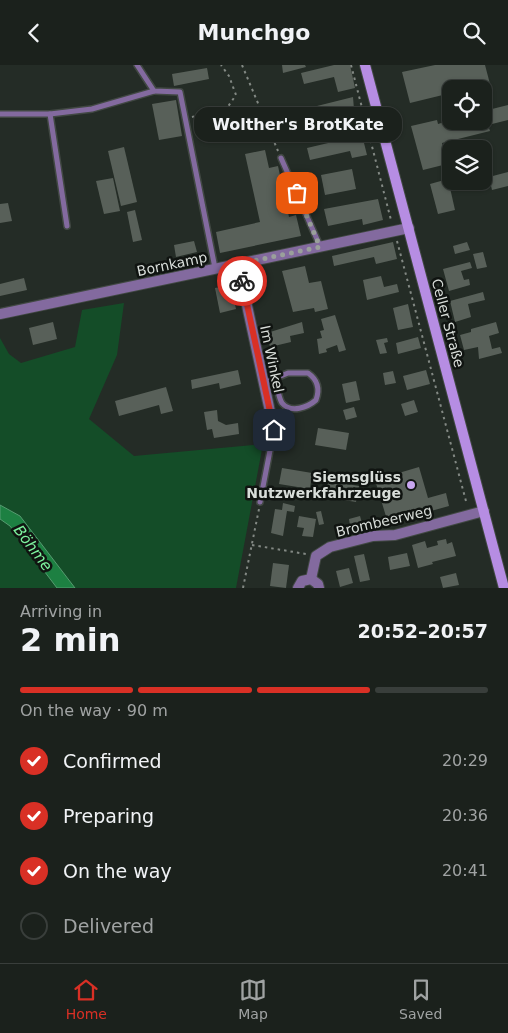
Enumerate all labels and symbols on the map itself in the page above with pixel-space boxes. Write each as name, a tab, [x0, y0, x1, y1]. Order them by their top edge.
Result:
callout: Wolther's BrotKate	[193, 108, 401, 143]
pin	[276, 172, 318, 214]
street label: Bornkamp	[135, 249, 209, 279]
courier	[217, 256, 267, 306]
street label: Celler Straße	[428, 277, 468, 369]
street label: Im Winkel	[257, 324, 287, 394]
pin	[253, 409, 295, 451]
place label: Siemsglüss Nutzwerkfahrzeuge	[246, 469, 401, 501]
marker: Siemsglüss Nutzwerkfahrzeuge	[405, 479, 417, 491]
street label: Brombeerweg	[334, 502, 434, 540]
water label: Böhme	[10, 521, 56, 575]

